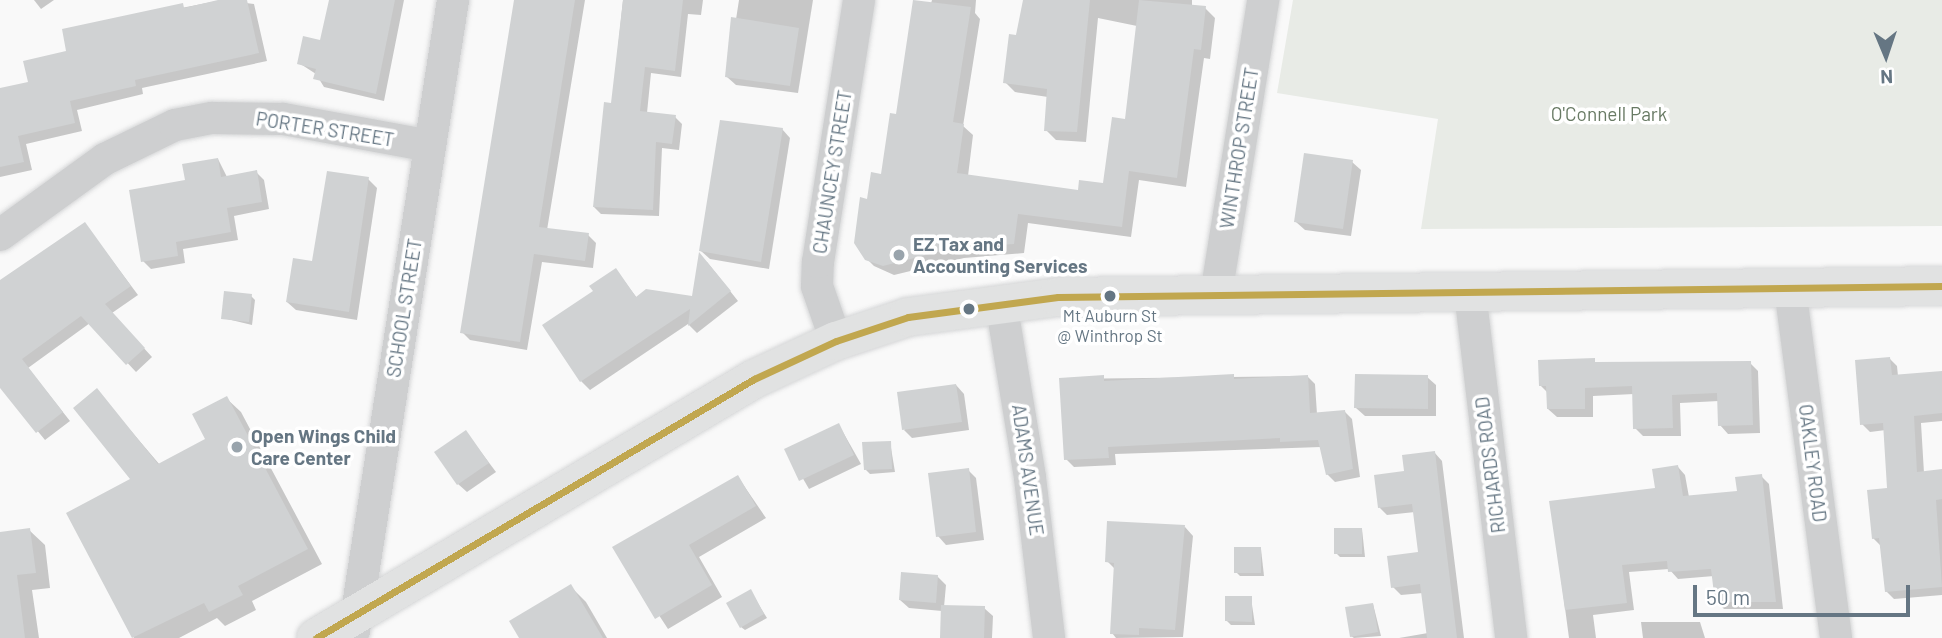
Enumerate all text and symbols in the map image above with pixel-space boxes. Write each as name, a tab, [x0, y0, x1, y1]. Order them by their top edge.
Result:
north arrow	[1851, 21, 1921, 91]
street label: WINTHROP STREET	[1215, 66, 1263, 230]
text: N	[1880, 66, 1893, 89]
street label: CHAUNCEY STREET	[808, 89, 856, 255]
park label: O'Connell Park	[1551, 103, 1667, 125]
street label: PORTER STREET	[254, 107, 396, 151]
place label: EZ Tax and Accounting Services	[913, 233, 1088, 277]
street label: SCHOOL STREET	[382, 237, 426, 379]
marker: EZ Tax and Accounting Services	[891, 247, 907, 263]
marker: Mt Auburn St @ Winthrop St	[1103, 289, 1117, 303]
unlabelled marker	[962, 302, 976, 316]
place label: Mt Auburn St @ Winthrop St	[1057, 306, 1163, 346]
street label: RICHARDS ROAD	[1470, 396, 1510, 534]
street label: ADAMS AVENUE	[1007, 403, 1049, 537]
street label: OAKLEY ROAD	[1794, 403, 1832, 523]
place label: Open Wings Child Care Center	[251, 425, 396, 469]
marker: Open Wings Child Care Center	[229, 439, 245, 455]
scale bar	[1697, 572, 1914, 616]
text: 50 m	[1706, 584, 1750, 609]

